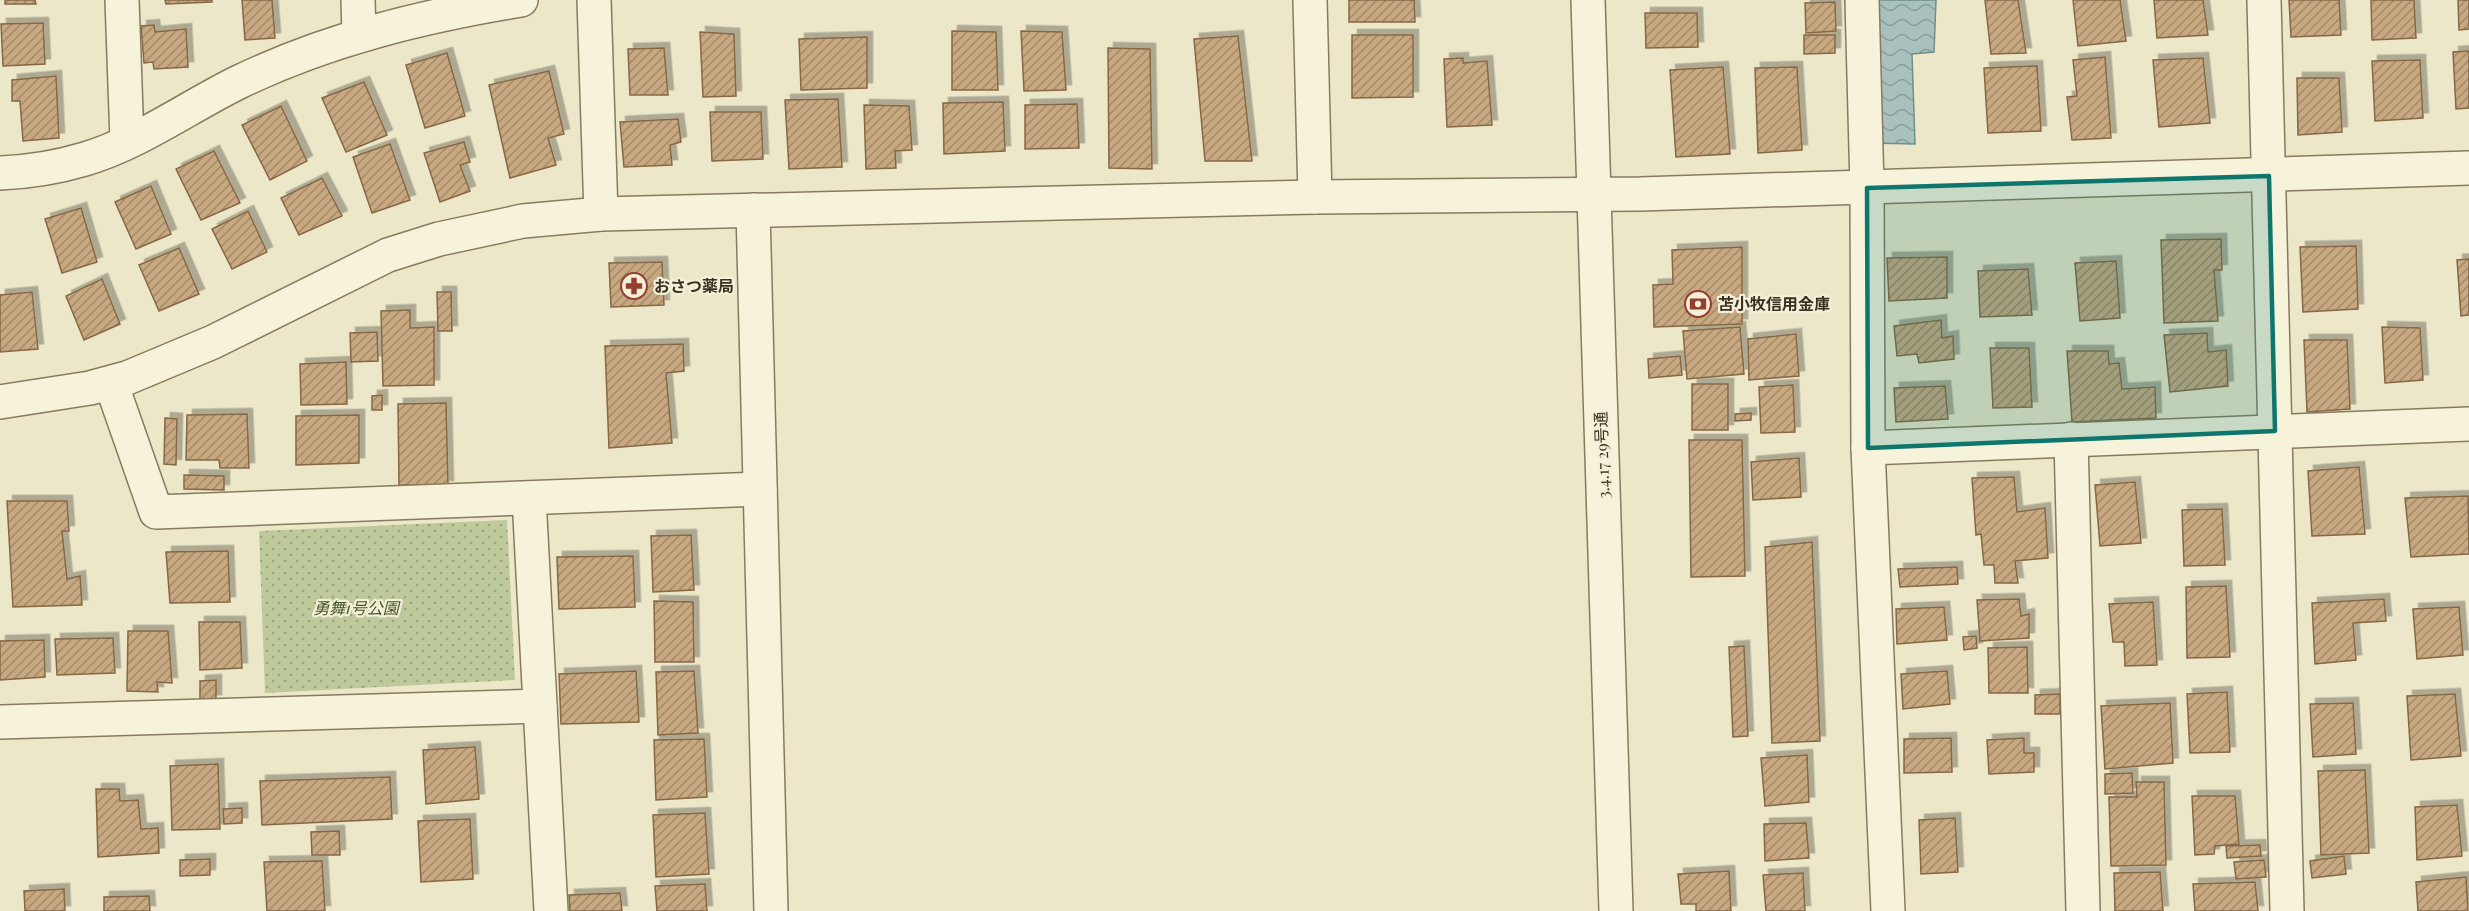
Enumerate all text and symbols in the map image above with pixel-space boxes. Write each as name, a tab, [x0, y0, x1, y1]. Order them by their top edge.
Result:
pharmacy icon: おさつ薬局	[619, 271, 649, 301]
place label: おさつ薬局	[654, 275, 734, 296]
bank icon: 苫小牧信用金庫	[1683, 289, 1713, 319]
place label: 苫小牧信用金庫	[1718, 293, 1830, 314]
street label: 3.4.17 29号通	[1589, 411, 1614, 499]
park label: 勇舞1号公園	[313, 597, 401, 618]

